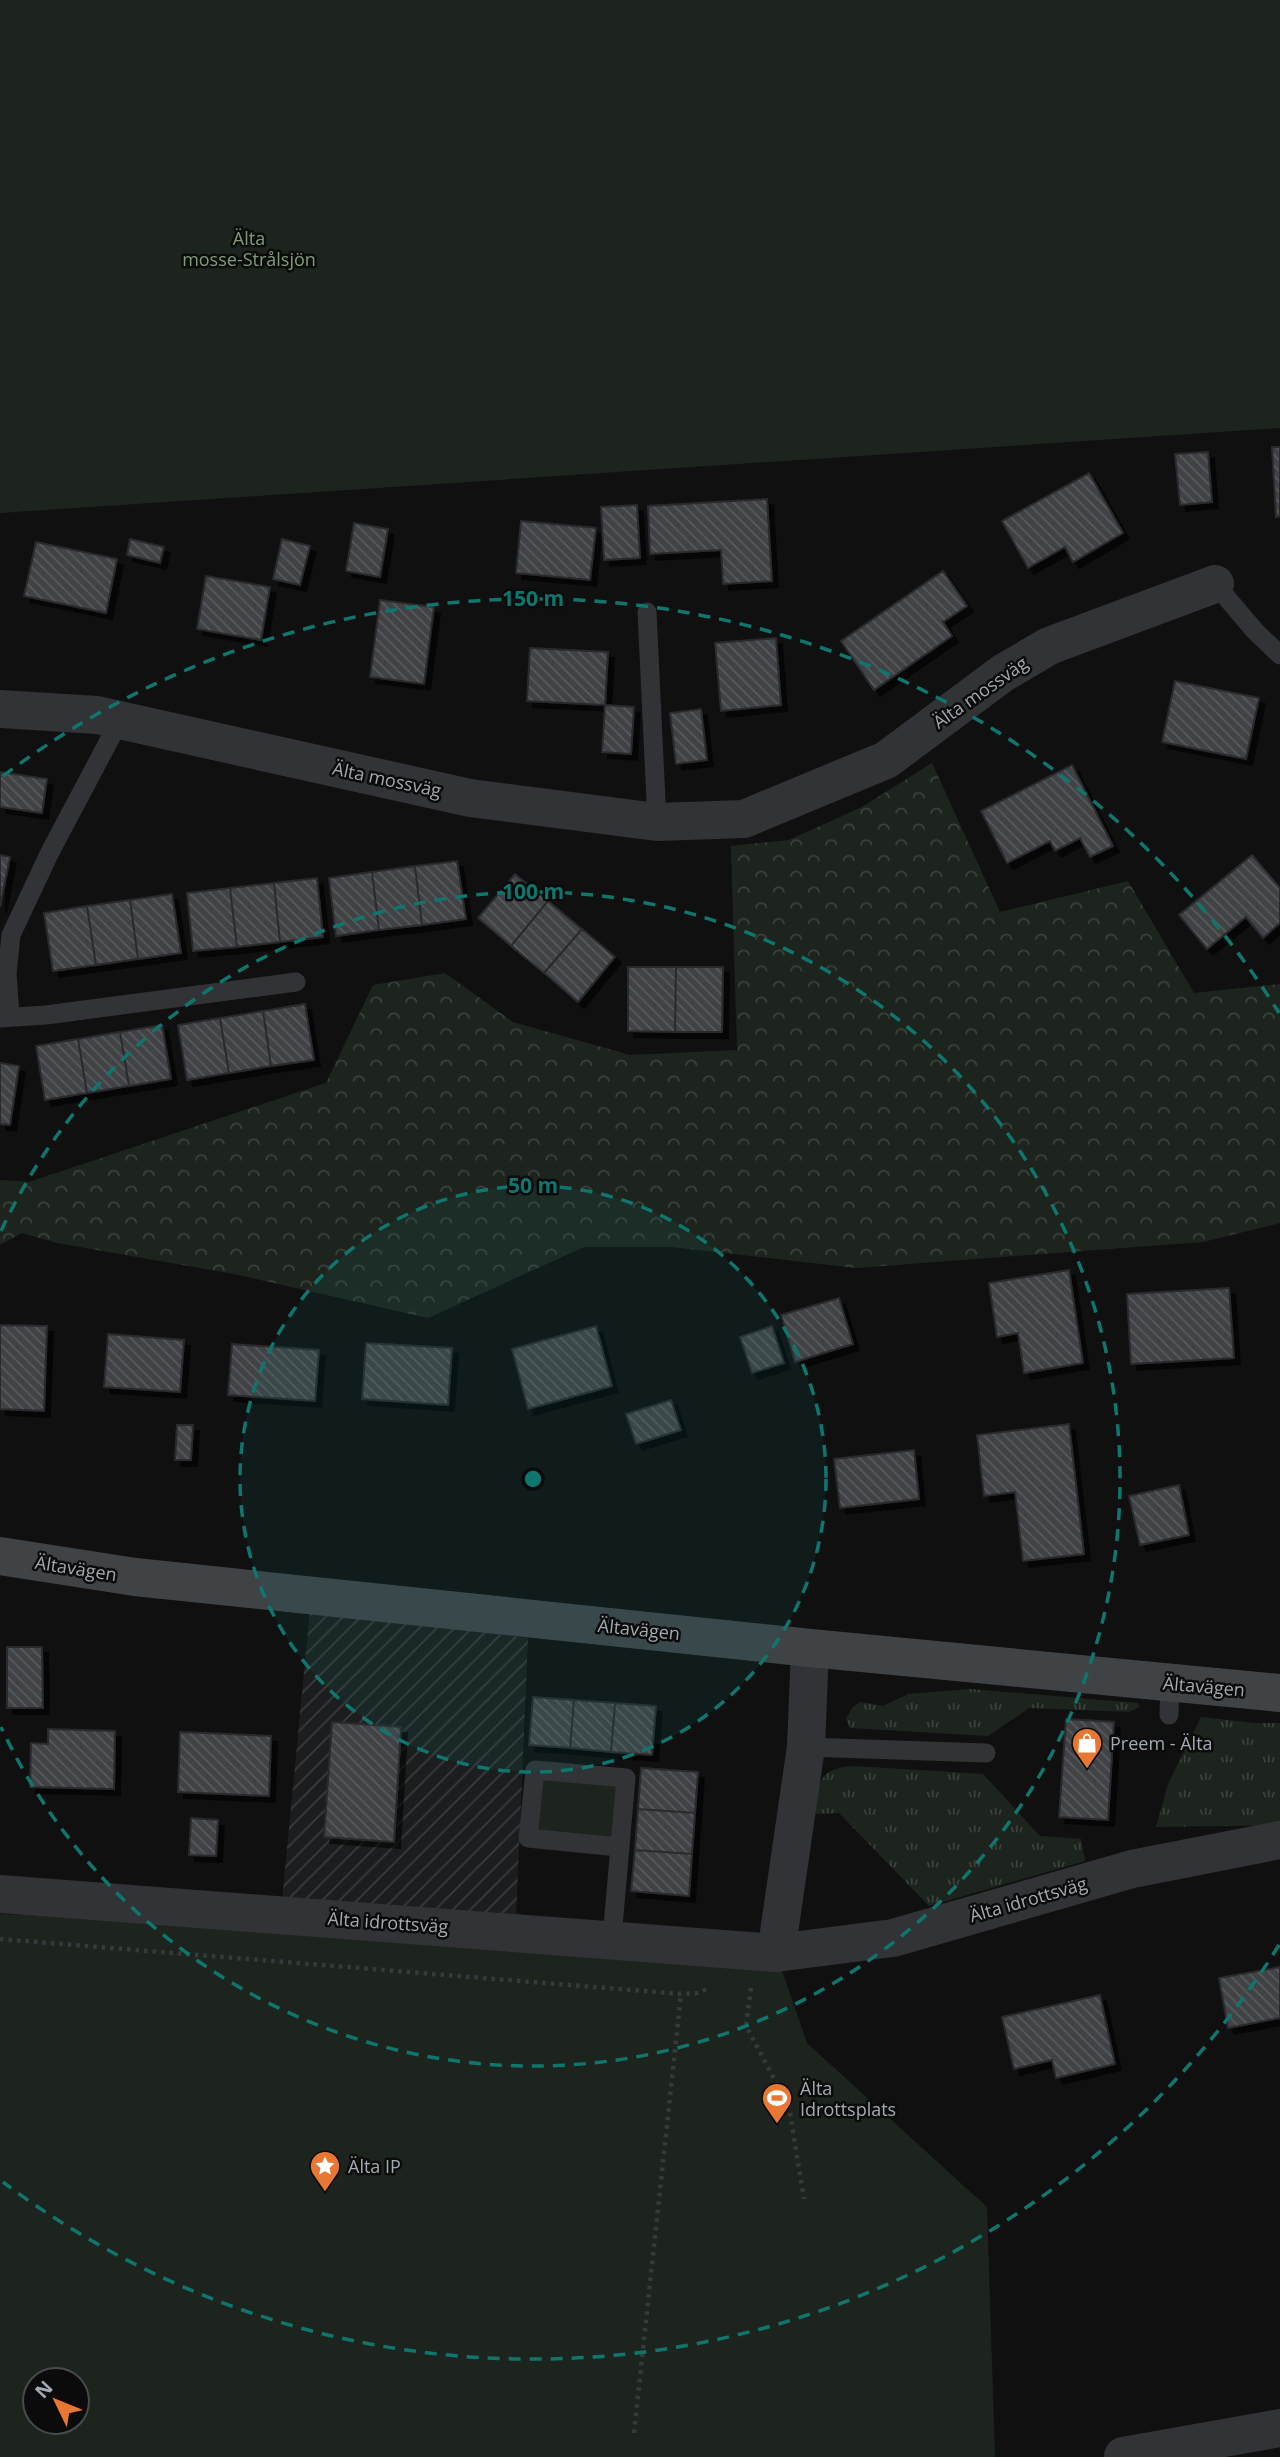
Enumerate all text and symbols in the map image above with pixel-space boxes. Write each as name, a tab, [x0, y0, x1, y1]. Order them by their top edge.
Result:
park label: Älta mosse-Strålsjön	[182, 226, 316, 271]
text: 150 m	[502, 584, 564, 612]
street label: Älta mossväg	[928, 650, 1032, 734]
street label: Älta mossväg	[330, 756, 444, 802]
text: 100 m	[502, 877, 564, 905]
text: 50 m	[508, 1171, 558, 1199]
centre of rings	[521, 1467, 545, 1491]
street label: Ältavägen	[33, 1550, 119, 1586]
street label: Ältavägen	[597, 1613, 681, 1645]
street label: Ältavägen	[1162, 1670, 1246, 1702]
shop icon: Preem - Älta	[1070, 1726, 1104, 1770]
place label: Preem - Älta	[1110, 1731, 1213, 1755]
street label: Älta idrottsväg	[967, 1871, 1090, 1927]
street label: Älta idrottsväg	[327, 1906, 449, 1938]
place label: Älta Idrottsplats	[800, 2076, 896, 2121]
sports icon: Älta Idrottsplats	[760, 2081, 794, 2125]
place icon: Älta IP	[308, 2149, 342, 2193]
place label: Älta IP	[348, 2154, 401, 2178]
north arrow	[21, 2366, 91, 2436]
text: N	[29, 2375, 58, 2404]

